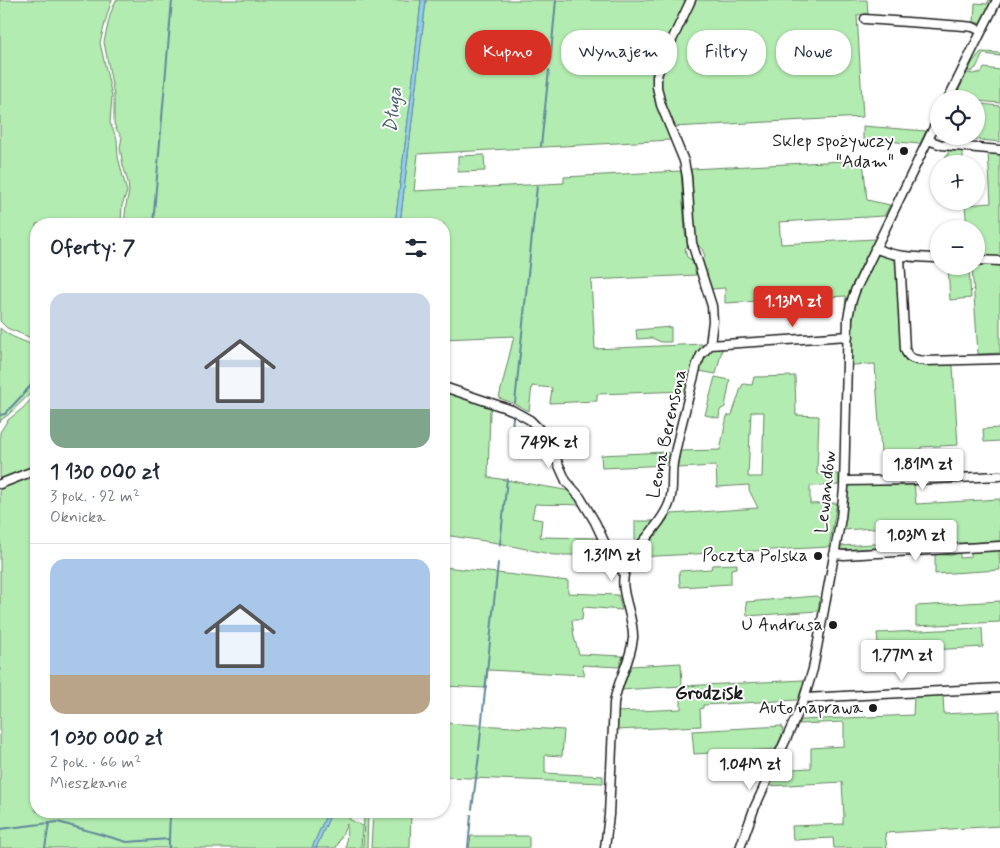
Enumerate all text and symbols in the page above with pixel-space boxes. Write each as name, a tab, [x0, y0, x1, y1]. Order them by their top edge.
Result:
chip: Kupno	[465, 30, 551, 75]
chip: Wynajem	[561, 30, 677, 75]
chip: Filtry	[687, 30, 766, 75]
chip: Nowe	[776, 30, 851, 75]
water label: Długa	[378, 85, 408, 134]
map controls	[930, 90, 985, 275]
button: locate	[930, 90, 985, 145]
place label: Sklep spożywczy "Adam"	[772, 129, 894, 174]
marker: Sklep spożywczy "Adam"	[898, 145, 910, 157]
button: +	[930, 155, 985, 210]
button: −	[930, 220, 985, 275]
text: Oferty: 7	[50, 234, 135, 262]
icon: filters	[402, 234, 430, 262]
pin: 1.13M zł	[741, 286, 845, 328]
text: 1.13M zł	[765, 291, 821, 312]
icon: home	[195, 326, 285, 416]
street label: Leona Berensona	[642, 367, 692, 501]
pin: 749K zł	[503, 426, 595, 469]
text: 749K zł	[520, 432, 578, 453]
pin: 1.81M zł	[871, 448, 975, 491]
street label: Lewandów	[810, 450, 842, 534]
text: 1.81M zł	[894, 454, 952, 475]
text: 1 130 000 zł	[50, 458, 160, 486]
text: 3 pok. · 92 m²	[50, 486, 140, 507]
text: Oknicka	[50, 507, 106, 528]
pin: 1.03M zł	[864, 520, 968, 562]
text: 1.03M zł	[887, 525, 945, 546]
pin: 1.31M zł	[560, 540, 664, 582]
place label: Poczta Polska	[702, 544, 808, 568]
text: 1.31M zł	[583, 545, 641, 566]
marker: Poczta Polska	[812, 550, 824, 562]
icon: home	[195, 591, 285, 681]
place label: U Andrusa	[741, 613, 823, 637]
marker: U Andrusa	[827, 619, 839, 631]
pin: 1.77M zł	[850, 640, 954, 682]
text: 1.77M zł	[872, 645, 932, 666]
district label: Grodzisk	[675, 681, 743, 706]
place label: Auto naprawa	[759, 696, 863, 720]
marker: Auto naprawa	[867, 702, 879, 714]
text: 1 030 000 zł	[50, 724, 163, 752]
pin: 1.04M zł	[698, 748, 802, 791]
text: 2 pok. · 66 m²	[50, 752, 141, 773]
text: 1.04M zł	[719, 754, 781, 775]
text: Mieszkanie	[50, 773, 128, 794]

